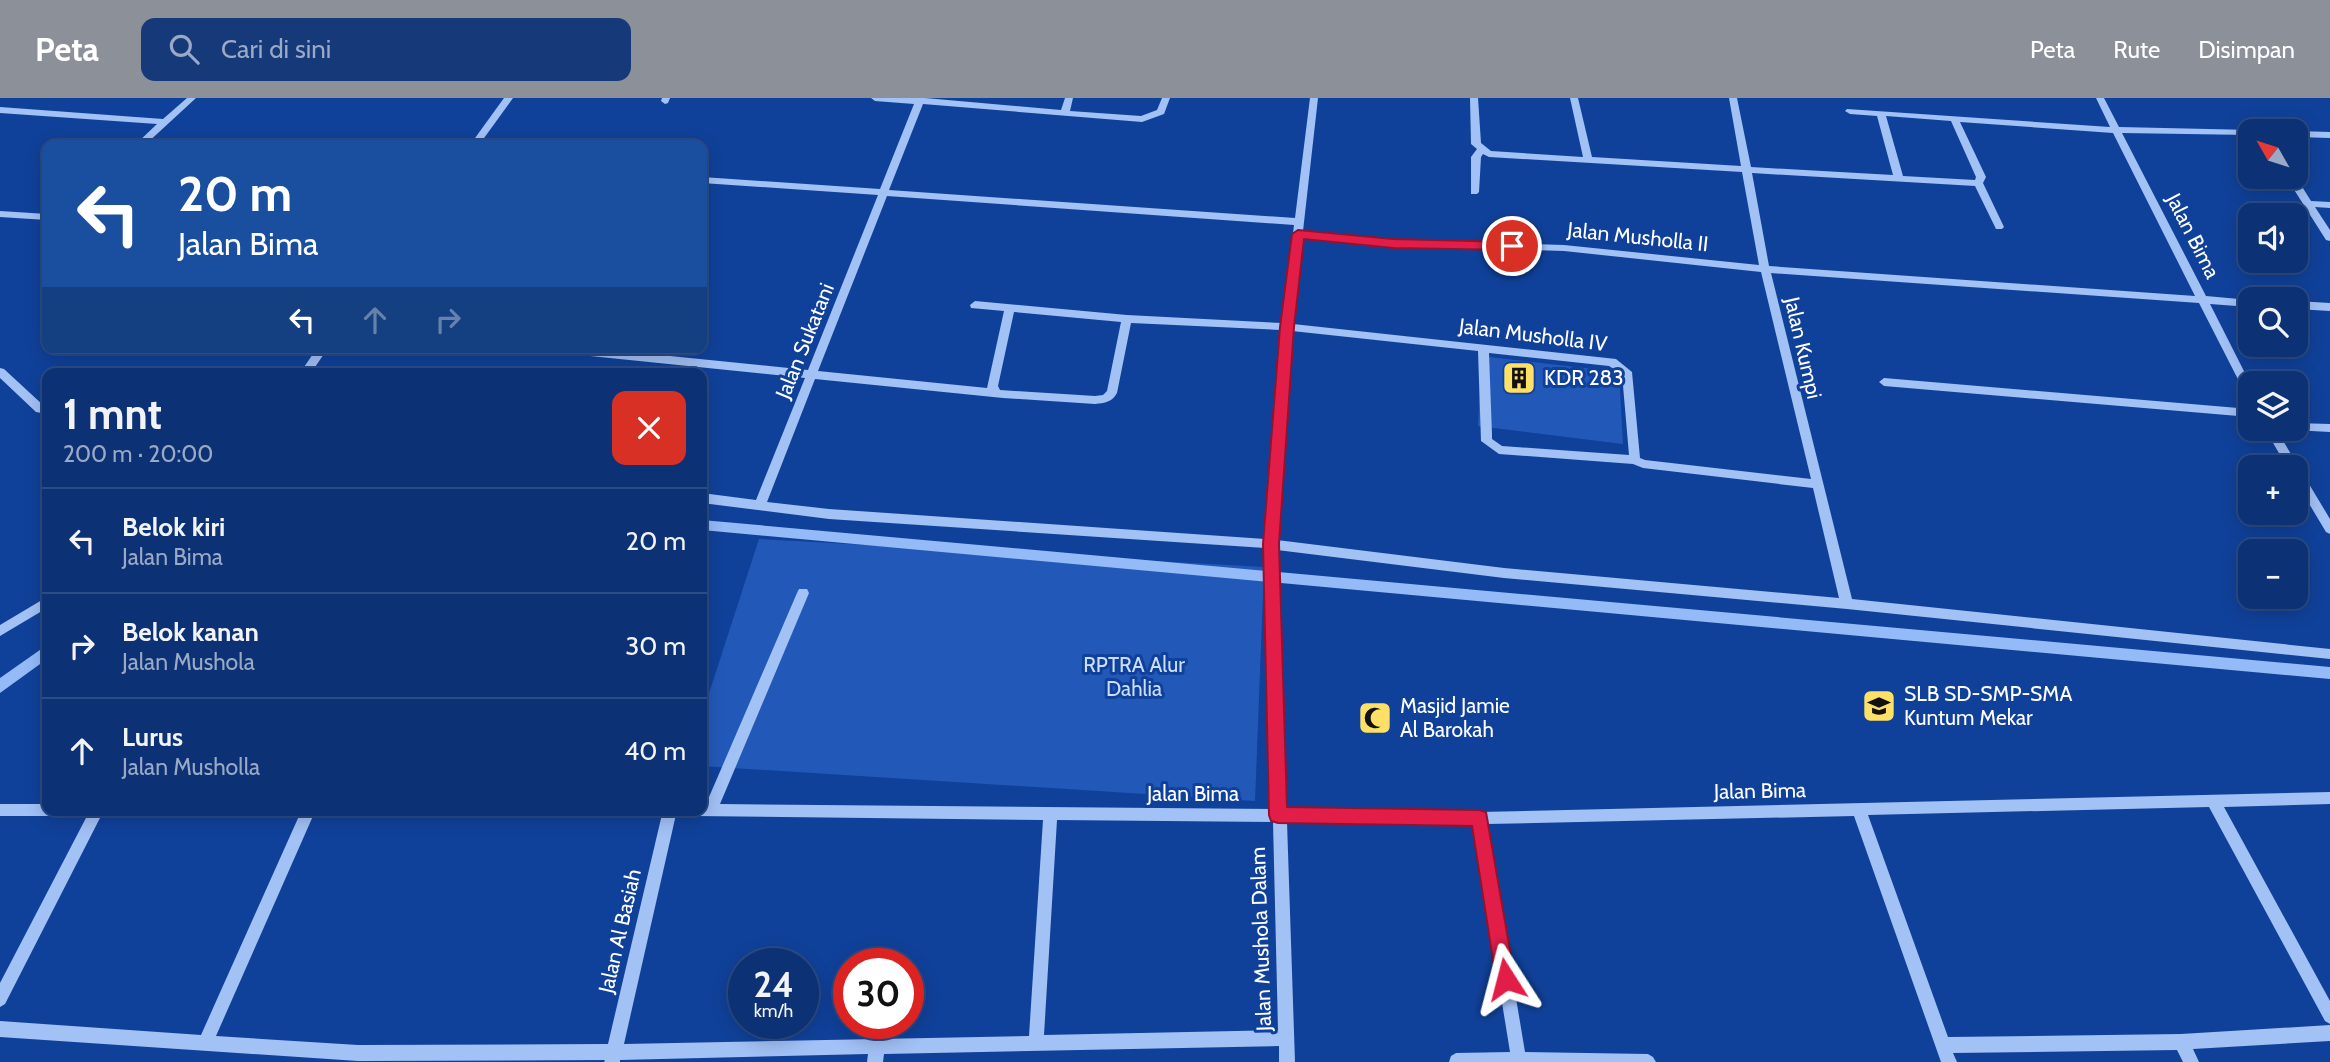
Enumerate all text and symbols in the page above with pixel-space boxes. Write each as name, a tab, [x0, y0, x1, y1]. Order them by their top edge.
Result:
search box	[141, 18, 631, 81]
text: Peta	[35, 29, 99, 69]
icon: search	[165, 30, 203, 68]
text: Cari di sini	[221, 33, 331, 65]
text: Peta	[2030, 35, 2075, 64]
text: Rute	[2113, 35, 2160, 64]
text: Disimpan	[2198, 35, 2295, 64]
north arrow	[2238, 119, 2308, 189]
map controls	[2238, 119, 2308, 609]
text: 20 m	[178, 164, 292, 223]
icon: left	[63, 168, 154, 259]
street label: Jalan Bima	[2161, 188, 2225, 282]
button: sound	[2238, 203, 2308, 273]
pin	[1482, 216, 1542, 276]
street label: Jalan Musholla II	[1565, 217, 1710, 256]
text: Jalan Bima	[178, 224, 318, 263]
icon: arrive	[1493, 227, 1531, 265]
street label: Jalan Sukatani	[770, 279, 839, 403]
button: search	[2238, 287, 2308, 357]
street label: Jalan Kumpi	[1779, 294, 1827, 401]
icon: left	[283, 301, 321, 339]
icon: ahead	[356, 301, 394, 339]
icon: right	[429, 301, 467, 339]
street label: Jalan Musholla IV	[1457, 313, 1609, 356]
building icon: KDR 283	[1500, 359, 1538, 397]
place label: KDR 283	[1544, 365, 1624, 390]
button: layers	[2238, 371, 2308, 441]
text: 1 mnt	[63, 388, 162, 440]
button: close	[612, 391, 686, 465]
text: 200 m · 20:00	[63, 440, 213, 468]
button: +	[2238, 455, 2308, 525]
text: Belok kiri	[122, 511, 225, 543]
icon: left	[63, 522, 101, 560]
text: 20 m	[626, 525, 686, 557]
button: −	[2238, 539, 2308, 609]
text: Jalan Bima	[122, 543, 223, 571]
text: Belok kanan	[122, 616, 259, 648]
icon: right	[63, 627, 101, 665]
text: 30 m	[625, 630, 686, 662]
text: Jalan Mushola	[122, 648, 255, 676]
park label: RPTRA Alur Dahlia	[1083, 652, 1185, 701]
place label: SLB SD-SMP-SMA Kuntum Mekar	[1904, 681, 2072, 730]
school or university icon: SLB SD-SMP-SMA Kuntum Mekar	[1860, 687, 1898, 725]
place label: Masjid Jamie Al Barokah	[1400, 693, 1510, 742]
mosque icon: Masjid Jamie Al Barokah	[1356, 699, 1394, 737]
text: Lurus	[122, 721, 183, 753]
icon: ahead	[63, 732, 101, 770]
text: 40 m	[624, 735, 686, 767]
text: Jalan Musholla	[122, 753, 260, 781]
street label: Jalan Bima	[1713, 777, 1806, 804]
street label: Jalan Bima	[1146, 781, 1239, 806]
street label: Jalan Mushola Dalam	[1245, 846, 1276, 1033]
street label: Jalan Al Basiah	[593, 866, 646, 996]
position arrow	[1469, 942, 1543, 1016]
speed limit sign: 30	[833, 948, 924, 1039]
text: 24	[753, 963, 794, 1006]
text: km/h	[754, 1000, 793, 1022]

